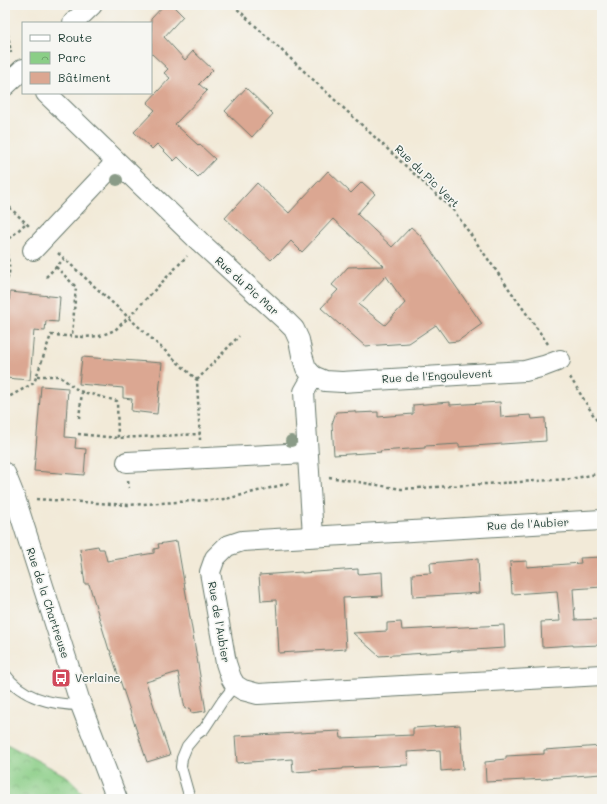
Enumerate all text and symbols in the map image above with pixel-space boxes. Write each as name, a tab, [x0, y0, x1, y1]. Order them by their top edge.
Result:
legend	[22, 22, 152, 94]
text: Route	[58, 29, 92, 45]
text: Parc	[58, 49, 86, 65]
text: Bâtiment	[58, 69, 111, 85]
street label: Rue du Pic Vert	[392, 141, 463, 210]
street label: Rue du Pic Mar	[212, 253, 282, 318]
street label: Rue de l'Engoulevent	[381, 365, 493, 386]
street label: Rue de l'Aubier	[487, 514, 569, 533]
street label: Rue de la Chartreuse	[23, 546, 74, 660]
street label: Rue de l'Aubier	[205, 580, 234, 664]
bus stop icon: Verlaine	[50, 667, 72, 689]
place label: Verlaine	[75, 670, 120, 685]

